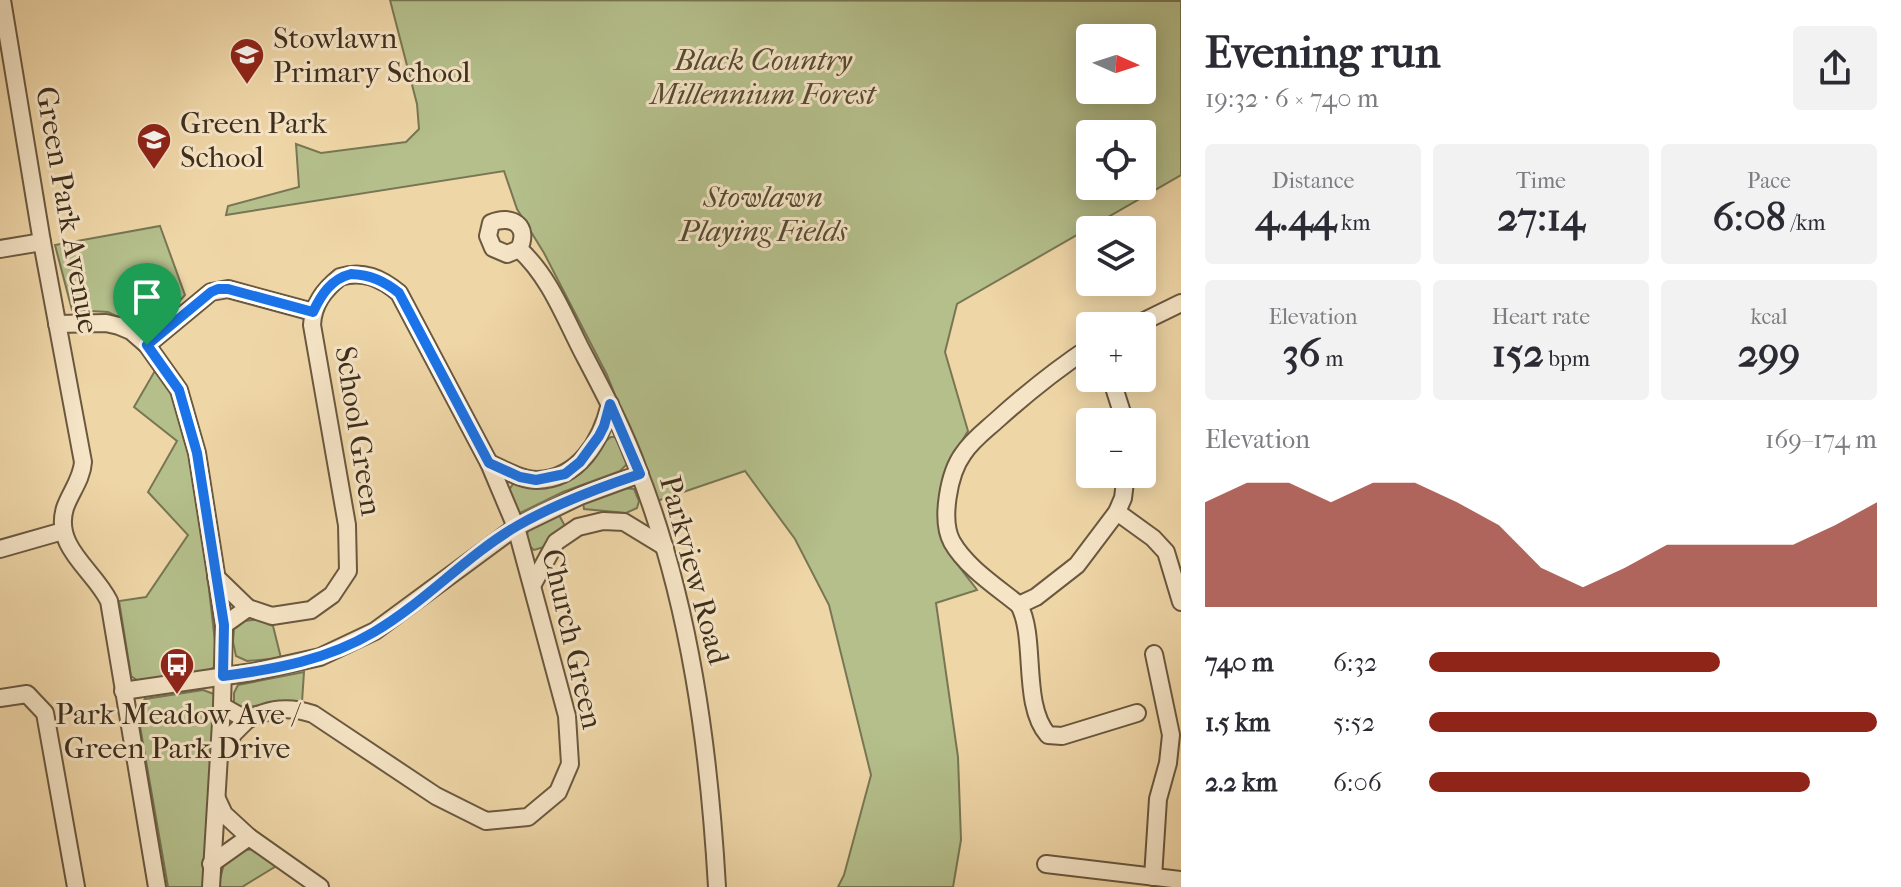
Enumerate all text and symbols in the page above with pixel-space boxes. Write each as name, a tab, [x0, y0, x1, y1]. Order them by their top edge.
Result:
place label: Stowlawn Primary School	[273, 21, 471, 90]
north arrow	[1076, 24, 1156, 104]
map controls	[1076, 24, 1156, 488]
button: share	[1793, 26, 1877, 110]
text: Evening run	[1205, 27, 1440, 78]
school or university icon: Stowlawn Primary School	[228, 36, 266, 86]
park label: Black Country Millennium Forest	[649, 43, 877, 112]
text: 19:32 · 6 × 740 m	[1205, 83, 1379, 114]
street label: Green Park Avenue	[28, 84, 106, 336]
place label: Green Park School	[180, 106, 328, 175]
button: locate	[1076, 120, 1156, 200]
school or university icon: Green Park School	[135, 121, 173, 171]
text: Distance	[1272, 168, 1354, 194]
text: Time	[1516, 168, 1566, 194]
text: Pace	[1747, 168, 1791, 194]
park label: Stowlawn Playing Fields	[677, 180, 848, 249]
text: 4.44	[1255, 194, 1336, 240]
text: 27:14	[1497, 194, 1585, 240]
text: 6:08	[1712, 194, 1786, 240]
text: km	[1336, 210, 1371, 236]
text: /km	[1786, 210, 1826, 236]
button: layers	[1076, 216, 1156, 296]
pin	[113, 263, 181, 345]
icon: arrive	[125, 275, 169, 319]
text: Elevation	[1269, 304, 1357, 330]
text: Heart rate	[1492, 304, 1590, 330]
text: kcal	[1750, 304, 1788, 330]
button: +	[1076, 312, 1156, 392]
text: 36	[1282, 330, 1321, 376]
text: 152	[1492, 330, 1544, 376]
text: 299	[1738, 330, 1800, 376]
street label: School Green	[327, 344, 389, 519]
text: m	[1321, 346, 1344, 372]
text: bpm	[1544, 346, 1590, 372]
button: −	[1076, 408, 1156, 488]
text: Elevation	[1205, 424, 1310, 455]
text: 169–174 m	[1765, 424, 1877, 455]
street label: Parkview Road	[652, 472, 736, 669]
street label: Church Green	[534, 546, 610, 733]
bus stop icon: Park Meadow Ave / Green Park Drive	[158, 646, 196, 696]
text: 740 m	[1205, 647, 1274, 678]
text: 6:32	[1333, 647, 1377, 678]
place label: Park Meadow Ave / Green Park Drive	[55, 697, 301, 766]
text: 1.5 km	[1205, 707, 1270, 738]
text: 5:52	[1333, 707, 1375, 738]
text: 2.2 km	[1205, 767, 1277, 798]
text: 6:06	[1333, 767, 1382, 798]

